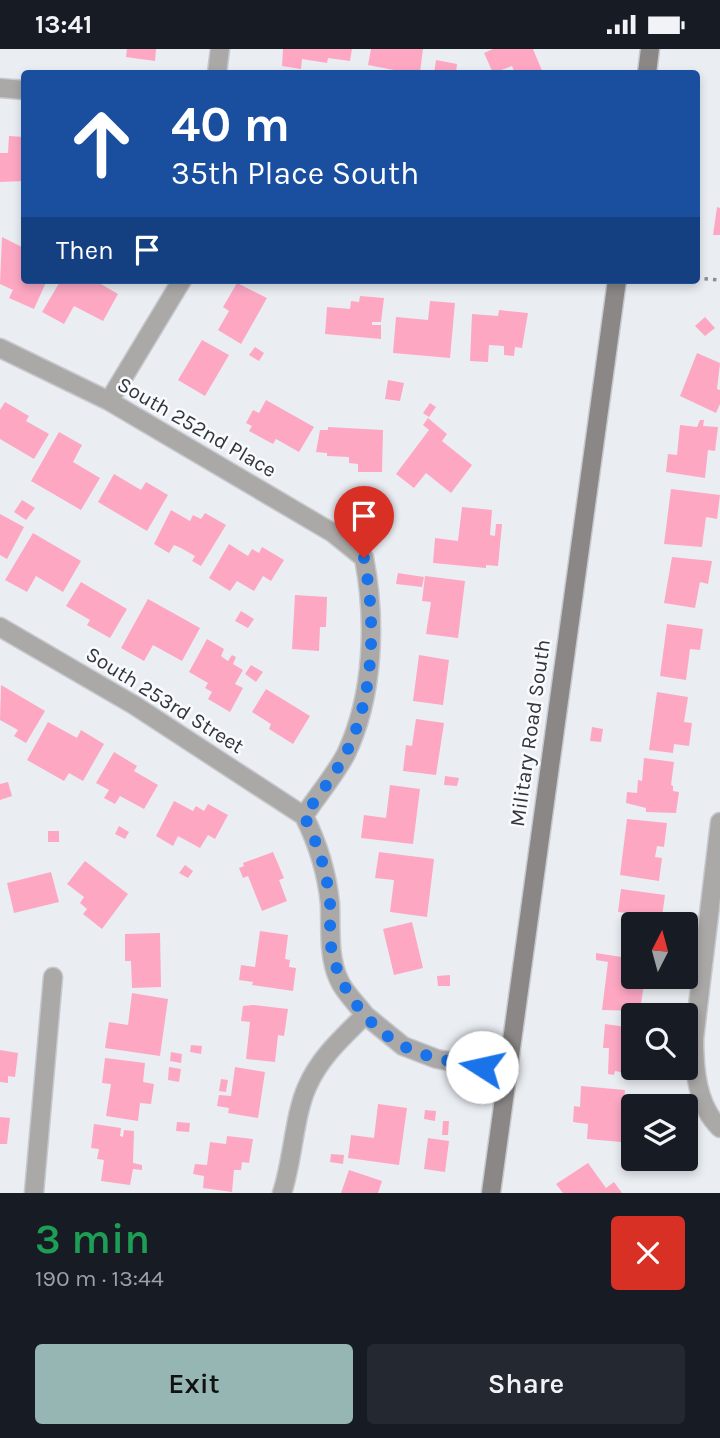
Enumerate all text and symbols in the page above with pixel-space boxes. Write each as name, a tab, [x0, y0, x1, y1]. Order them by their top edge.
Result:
text: 13:41	[35, 9, 92, 40]
text: 40 m	[171, 96, 290, 153]
icon: ahead	[56, 98, 147, 189]
text: 35th Place South	[171, 155, 419, 192]
icon: arrive	[128, 231, 166, 269]
text: Then	[56, 235, 114, 266]
street label: South 252nd Place	[113, 372, 281, 482]
pin	[334, 486, 394, 558]
icon: arrive	[345, 497, 383, 535]
street label: Military Road South	[505, 638, 555, 828]
street label: South 253rd Street	[82, 642, 248, 758]
north arrow	[621, 912, 698, 989]
map controls	[621, 912, 698, 1171]
button: search	[621, 1003, 698, 1080]
position arrow	[445, 1030, 519, 1104]
button: layers	[621, 1094, 698, 1171]
text: 3 min	[35, 1214, 150, 1264]
button: close	[611, 1216, 685, 1290]
text: 190 m · 13:44	[35, 1265, 164, 1292]
button: Exit	[35, 1344, 353, 1424]
button: Share	[367, 1344, 685, 1424]

